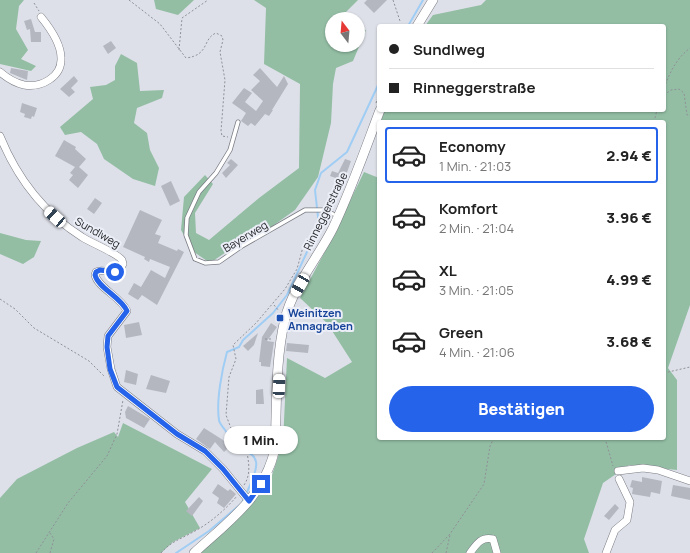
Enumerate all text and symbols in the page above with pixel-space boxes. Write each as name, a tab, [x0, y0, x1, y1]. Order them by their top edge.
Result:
north arrow	[325, 12, 365, 52]
map controls	[325, 12, 365, 52]
text: Sundlweg	[413, 39, 485, 60]
text: Rinneggerstraße	[413, 77, 536, 98]
text: Economy	[439, 136, 506, 157]
icon: car	[391, 137, 427, 173]
text: 2.94 €	[606, 145, 652, 166]
text: 1 Min. · 21:03	[439, 157, 511, 175]
street label: Rinneggerstraße	[300, 169, 351, 253]
text: Komfort	[439, 198, 498, 219]
icon: car	[391, 199, 427, 235]
car	[42, 205, 68, 229]
text: 3.96 €	[606, 207, 652, 228]
street label: Sundlweg	[73, 213, 123, 251]
street label: Bayerweg	[220, 217, 270, 255]
text: 2 Min. · 21:04	[439, 219, 514, 237]
text: XL	[439, 260, 457, 281]
icon: car	[391, 261, 427, 297]
route start	[106, 263, 124, 281]
text: 4.99 €	[606, 269, 652, 290]
car	[289, 272, 311, 298]
text: 3 Min. · 21:05	[439, 281, 514, 299]
place label: Weinitzen Annagraben	[288, 305, 353, 333]
marker: Weinitzen Annagraben	[275, 313, 285, 323]
text: Green	[439, 322, 483, 343]
icon: car	[391, 323, 427, 359]
text: 3.68 €	[606, 331, 652, 352]
text: 4 Min. · 21:06	[439, 343, 515, 361]
car	[273, 374, 285, 398]
button: Bestätigen	[389, 386, 654, 432]
callout: 1 Min.	[224, 426, 298, 454]
text: 1 Min.	[243, 431, 279, 449]
route end	[252, 475, 270, 493]

